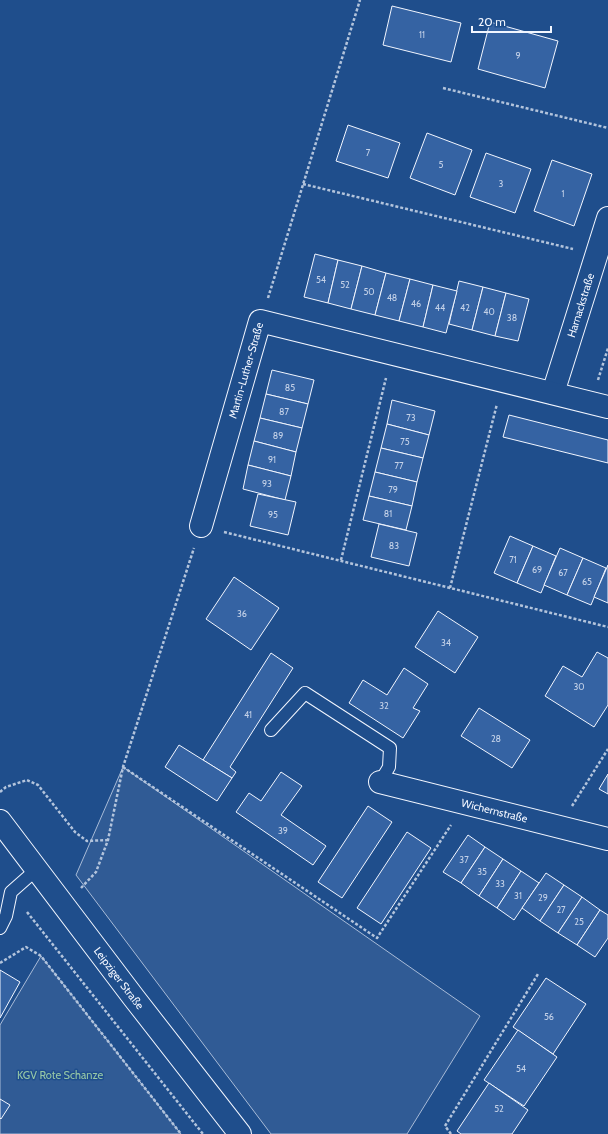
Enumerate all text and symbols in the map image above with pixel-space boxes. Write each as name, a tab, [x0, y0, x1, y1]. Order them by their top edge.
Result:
scale bar	[472, 8, 551, 34]
text: 20 m	[478, 14, 506, 29]
house number: 11	[419, 29, 425, 40]
house number: 9	[515, 50, 521, 61]
house number: 7	[366, 147, 371, 158]
house number: 5	[439, 159, 444, 170]
house number: 3	[499, 178, 504, 189]
house number: 1	[562, 188, 565, 199]
street label: Harnackstraße	[564, 271, 597, 339]
house number: 54	[316, 274, 326, 285]
house number: 52	[340, 279, 350, 290]
house number: 50	[363, 286, 375, 297]
house number: 48	[387, 292, 397, 303]
house number: 46	[411, 298, 421, 309]
house number: 44	[435, 302, 445, 313]
house number: 42	[460, 302, 470, 313]
house number: 40	[483, 306, 495, 317]
house number: 38	[507, 312, 517, 323]
street label: Martin-Luther-Straße	[225, 320, 266, 420]
house number: 85	[285, 382, 295, 393]
house number: 87	[279, 406, 289, 417]
house number: 73	[406, 412, 416, 423]
house number: 89	[273, 430, 283, 441]
house number: 75	[400, 436, 410, 447]
house number: 91	[268, 454, 276, 465]
house number: 77	[394, 460, 404, 471]
house number: 93	[262, 478, 272, 489]
house number: 79	[388, 484, 398, 495]
house number: 81	[384, 508, 392, 519]
house number: 95	[268, 509, 278, 520]
house number: 83	[389, 540, 399, 551]
house number: 71	[509, 554, 517, 565]
house number: 69	[532, 564, 542, 575]
house number: 67	[558, 567, 568, 578]
house number: 65	[582, 576, 592, 587]
house number: 36	[237, 608, 247, 619]
house number: 34	[441, 637, 451, 648]
house number: 30	[573, 681, 585, 692]
house number: 32	[379, 700, 389, 711]
house number: 41	[244, 709, 252, 720]
house number: 28	[491, 733, 501, 744]
street label: Wichernstraße	[460, 796, 529, 826]
house number: 39	[278, 825, 288, 836]
house number: 37	[459, 854, 469, 865]
house number: 35	[477, 866, 487, 877]
house number: 33	[495, 878, 505, 889]
house number: 31	[514, 890, 522, 901]
house number: 29	[538, 892, 548, 903]
house number: 27	[556, 904, 566, 915]
house number: 25	[574, 916, 584, 927]
street label: Leipziger Straße	[91, 944, 147, 1012]
house number: 56	[544, 1011, 554, 1022]
house number: 54	[516, 1063, 526, 1074]
park label: KGV Rote Schanze	[17, 1068, 103, 1082]
house number: 52	[494, 1103, 504, 1114]

